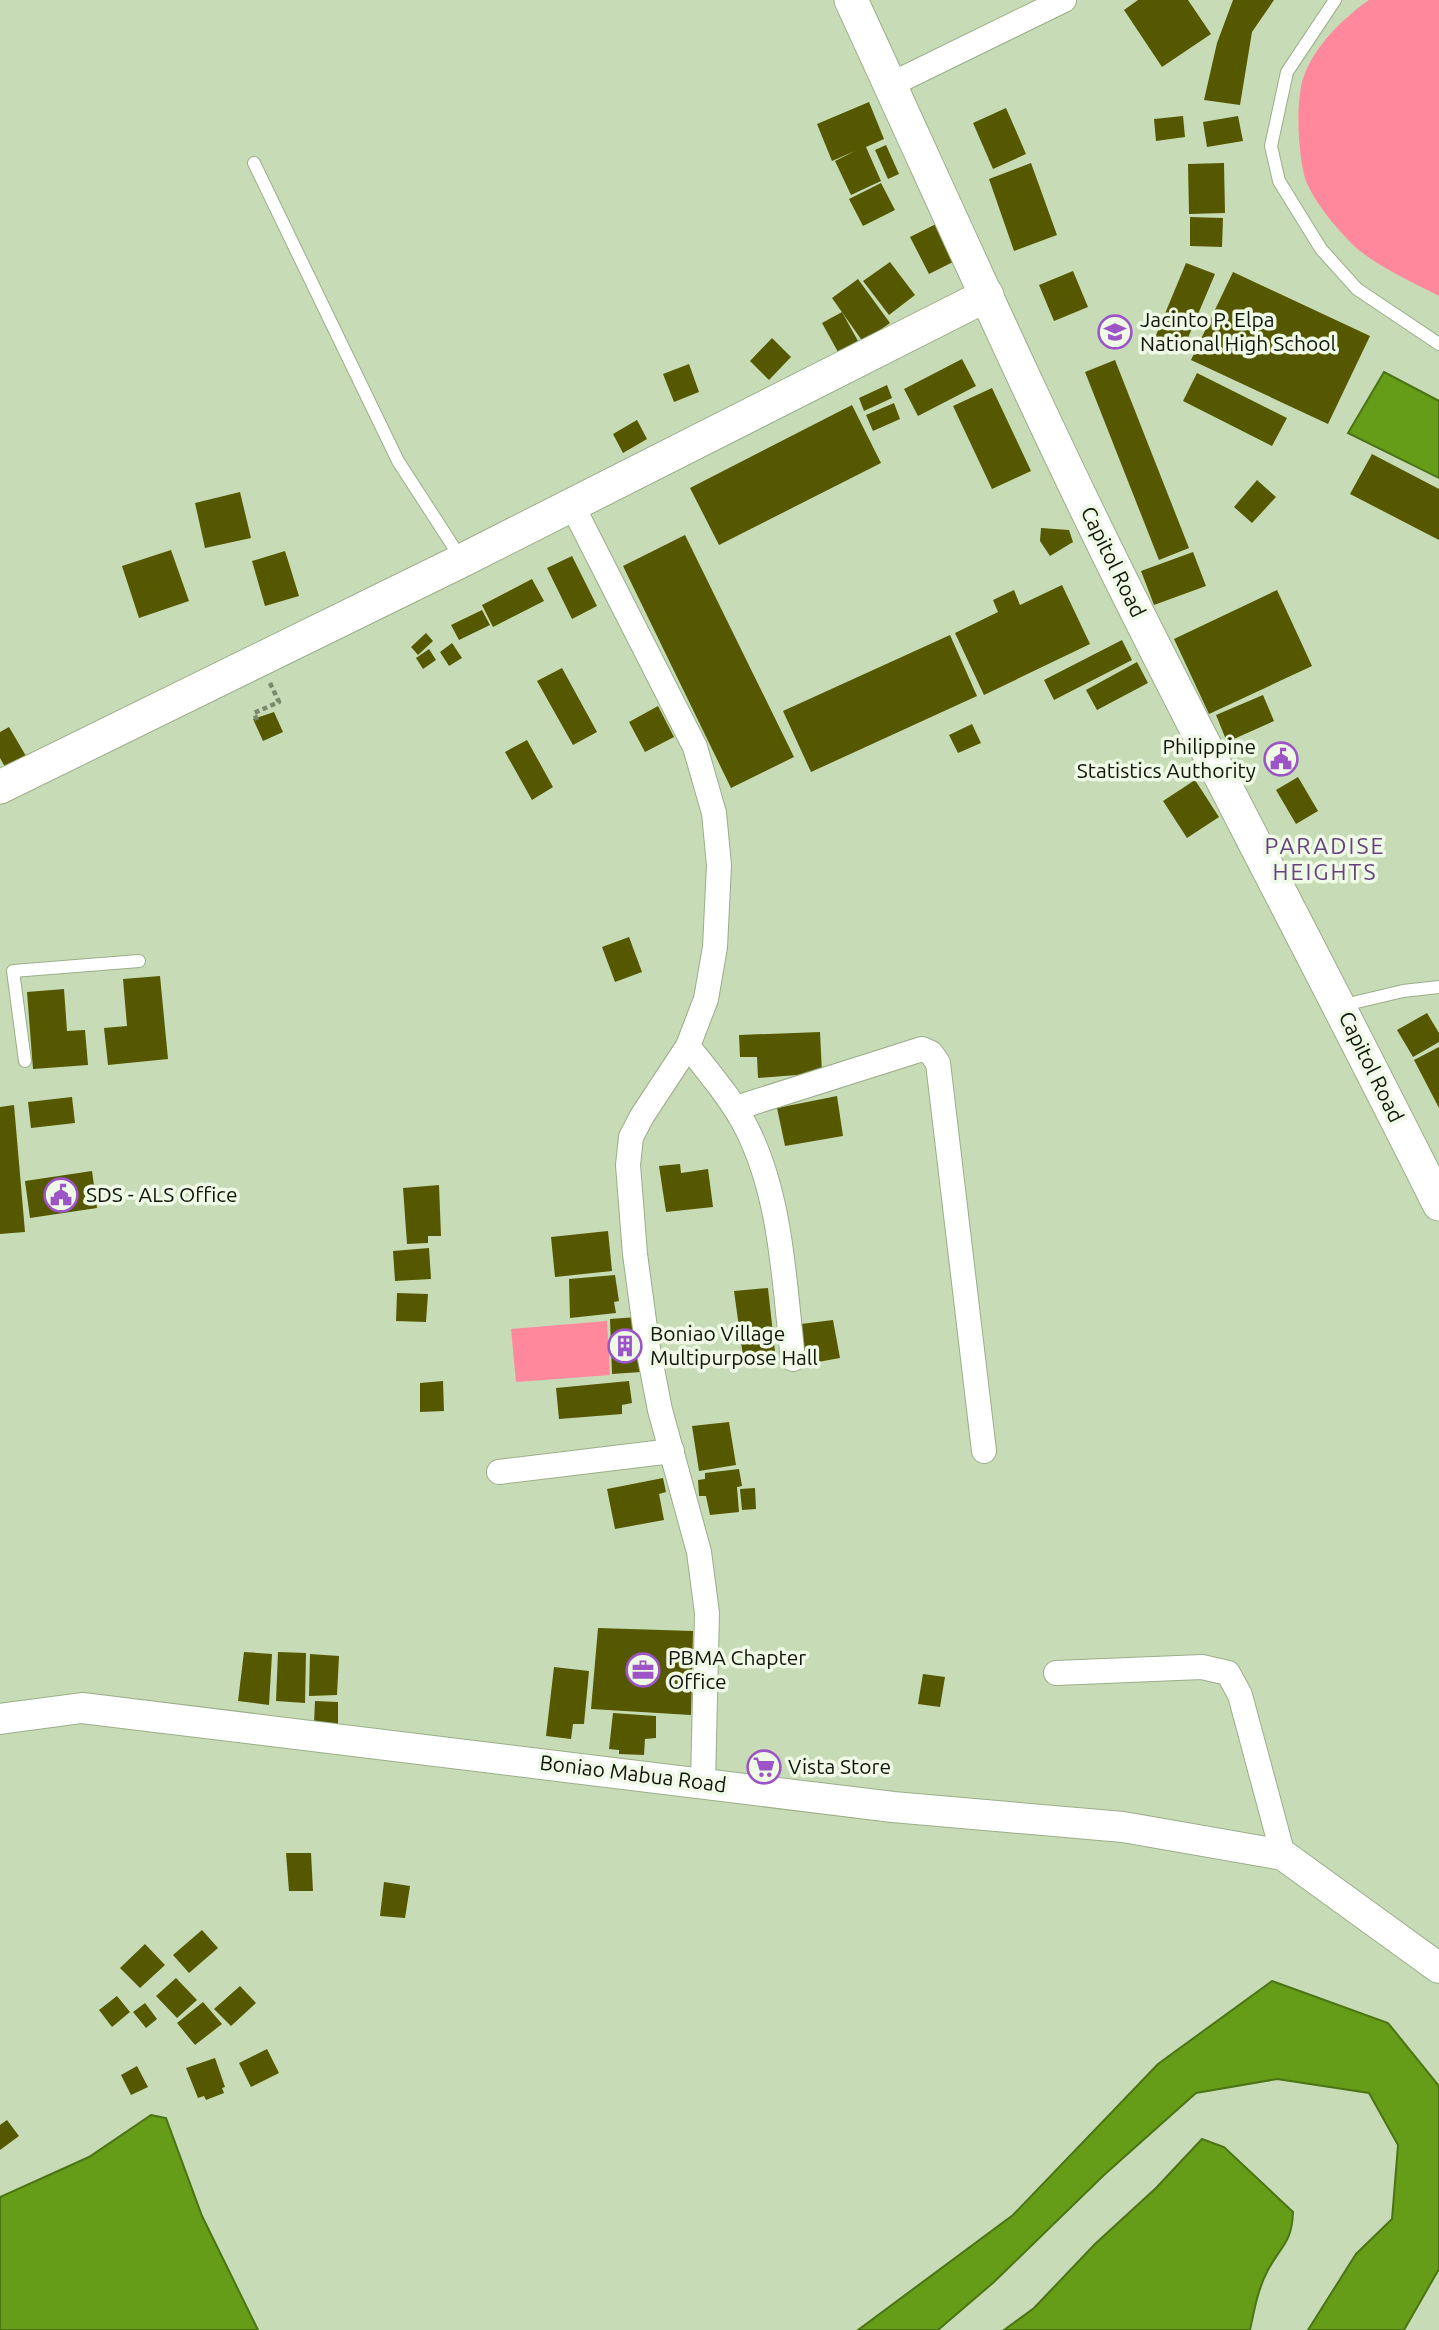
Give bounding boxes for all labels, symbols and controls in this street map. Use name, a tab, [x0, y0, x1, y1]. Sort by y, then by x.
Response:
place label: Jacinto P. Elpa National High School	[1140, 307, 1336, 355]
school or university icon: Jacinto P. Elpa National High School	[1096, 313, 1134, 351]
street label: Capitol Road	[1077, 502, 1151, 621]
place label: Philippine Statistics Authority	[1077, 734, 1256, 782]
public building icon: Philippine Statistics Authority	[1262, 740, 1300, 778]
district label: PARADISE HEIGHTS	[1265, 833, 1385, 884]
street label: Capitol Road	[1335, 1007, 1409, 1126]
public building icon: SDS - ALS Office	[42, 1176, 80, 1214]
place label: SDS - ALS Office	[86, 1182, 238, 1206]
place label: Boniao Village Multipurpose Hall	[650, 1321, 818, 1369]
building icon: Boniao Village Multipurpose Hall	[606, 1327, 644, 1365]
place label: PBMA Chapter Office	[668, 1645, 806, 1693]
office icon: PBMA Chapter Office	[624, 1651, 662, 1689]
supermarket icon: Vista Store	[745, 1748, 783, 1786]
street label: Boniao Mabua Road	[538, 1750, 728, 1796]
place label: Vista Store	[788, 1754, 891, 1778]

